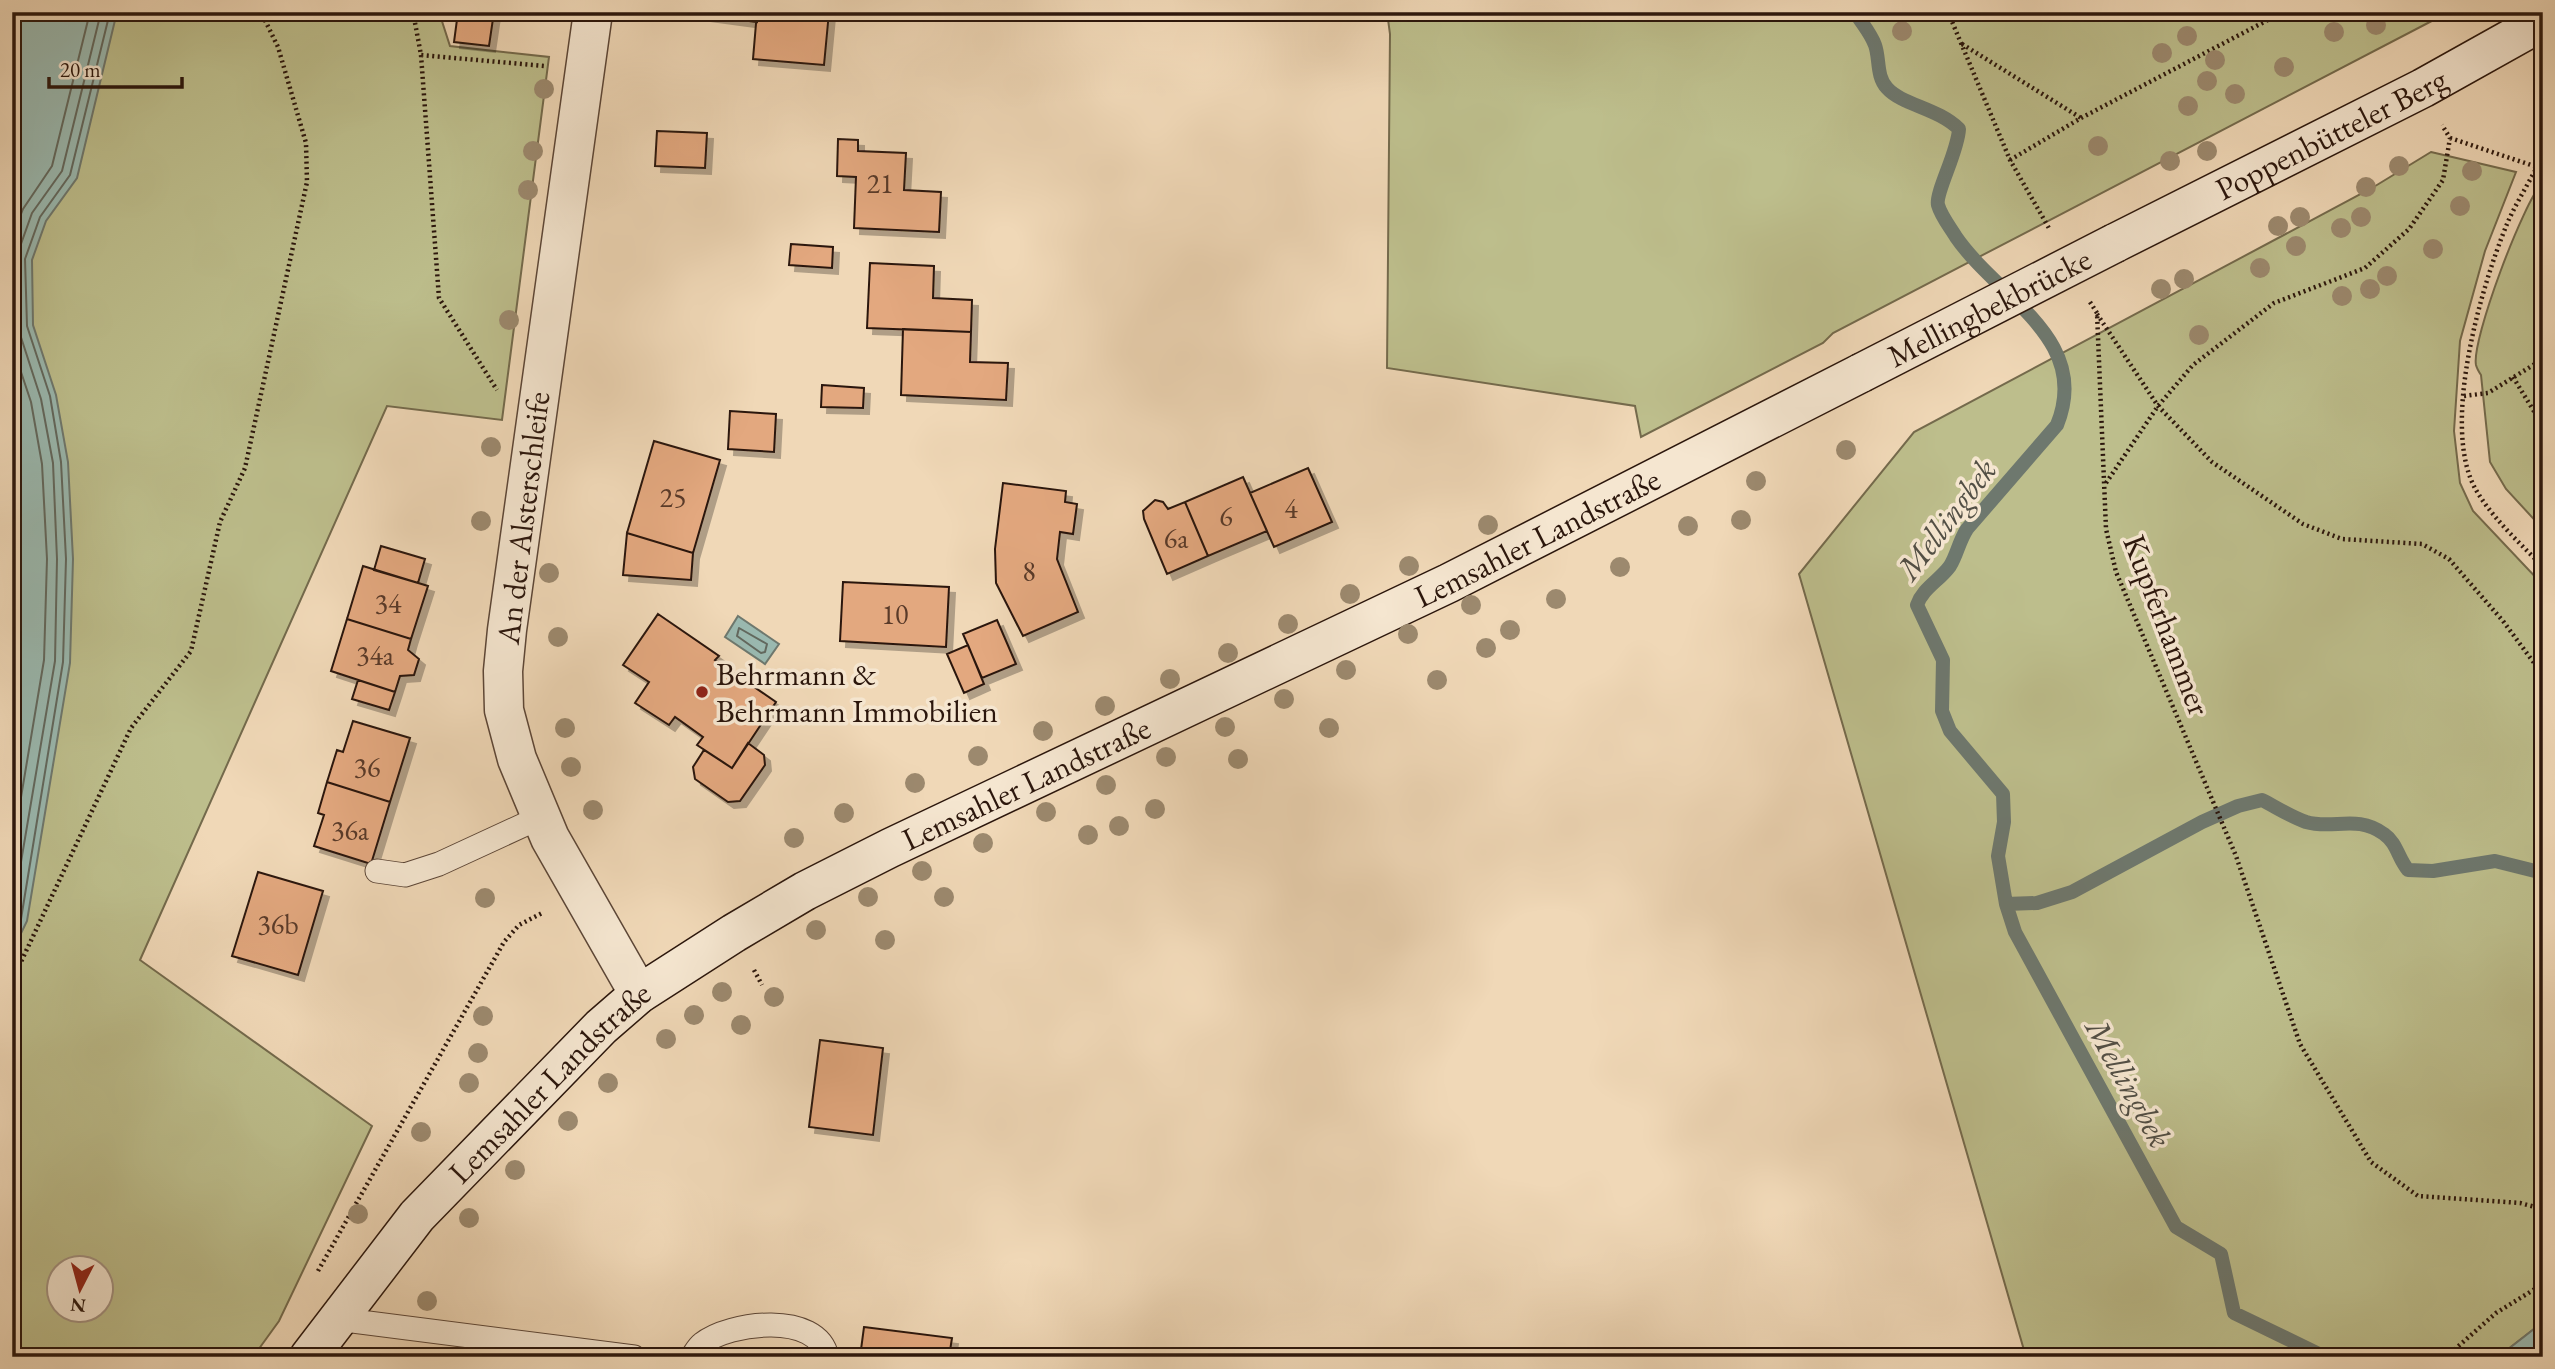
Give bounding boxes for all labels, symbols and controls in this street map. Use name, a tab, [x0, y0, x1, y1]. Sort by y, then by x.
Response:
scale bar	[49, 46, 182, 90]
text: 20 m	[60, 56, 101, 83]
street label: Poppenbütteler Berg	[2208, 57, 2455, 210]
house number: 21	[867, 165, 893, 201]
street label: Mellingbekbrücke	[1880, 238, 2098, 377]
street label: An der Alsterschleife	[487, 389, 559, 648]
water label: Mellingbek	[1885, 450, 2006, 590]
street label: Lemsahler Landstraße	[1407, 458, 1667, 617]
house number: 25	[660, 479, 686, 515]
house number: 4	[1284, 490, 1298, 526]
house number: 6	[1219, 498, 1233, 534]
house number: 6a	[1164, 520, 1189, 556]
street label: Kupferhammer	[2113, 529, 2221, 722]
house number: 8	[1022, 553, 1036, 589]
house number: 34	[375, 585, 402, 621]
house number: 10	[882, 596, 908, 632]
house number: 34a	[356, 637, 395, 673]
place label: Behrmann & Behrmann Immobilien	[716, 653, 998, 732]
marker: Behrmann & Behrmann Immobilien	[694, 684, 710, 700]
street label: Lemsahler Landstraße	[895, 707, 1157, 860]
house number: 36	[354, 749, 380, 785]
house number: 36a	[331, 812, 370, 848]
house number: 36b	[257, 906, 299, 942]
street label: Lemsahler Landstraße	[439, 971, 658, 1192]
water label: Mellingbek	[2075, 1009, 2182, 1155]
north arrow	[46, 1254, 116, 1324]
text: N	[69, 1292, 87, 1319]

